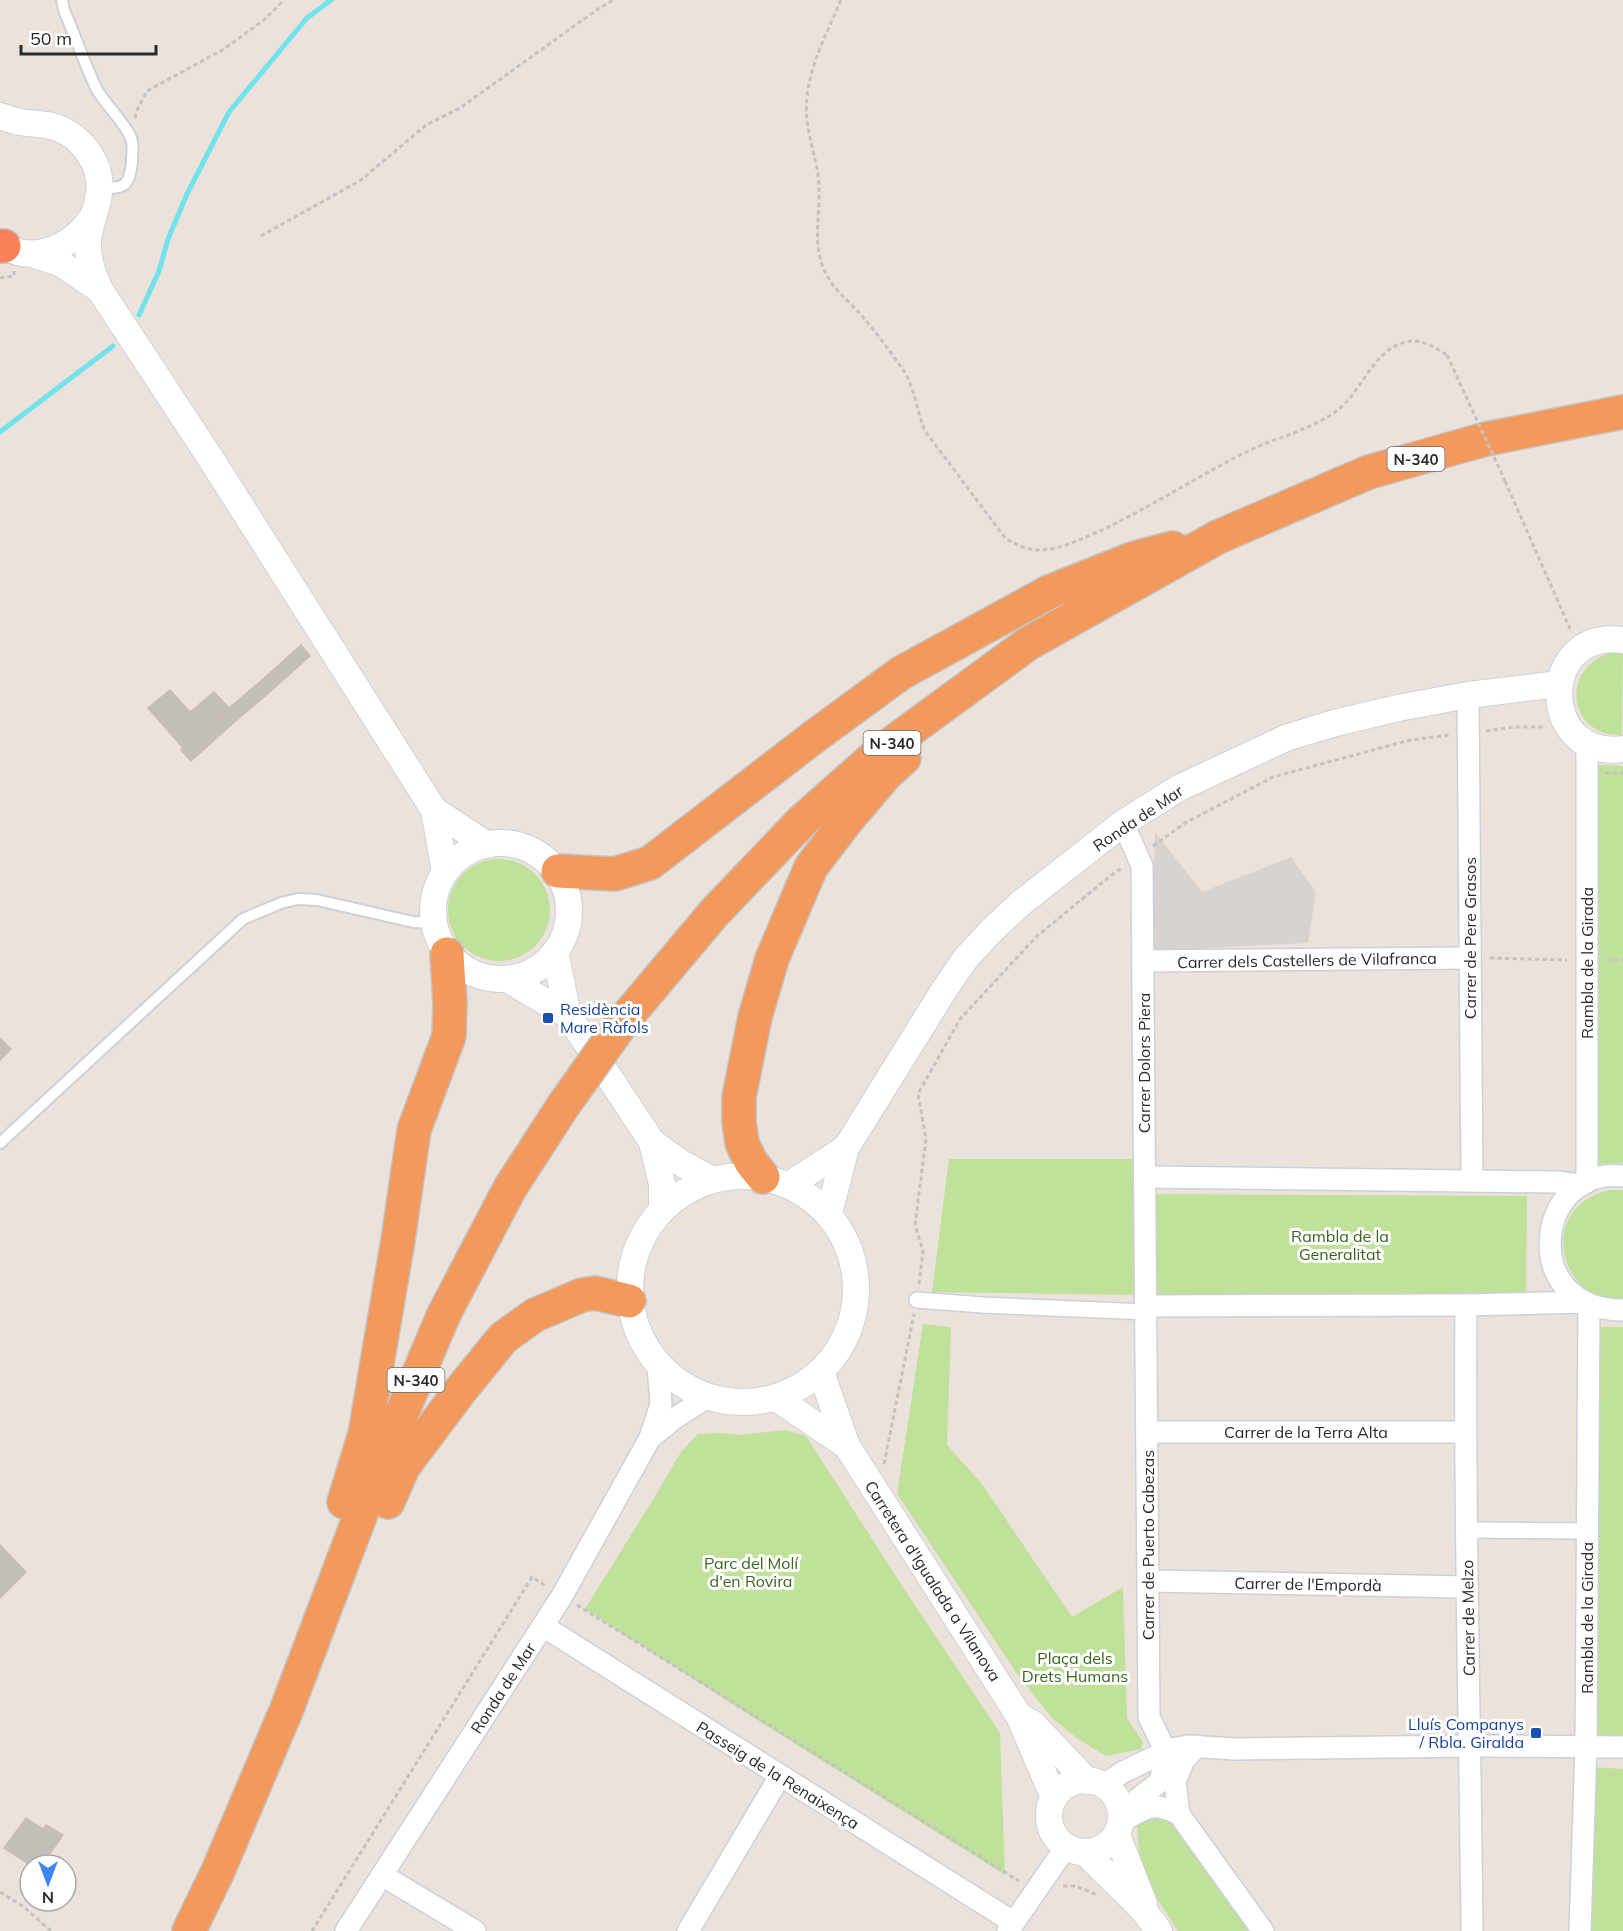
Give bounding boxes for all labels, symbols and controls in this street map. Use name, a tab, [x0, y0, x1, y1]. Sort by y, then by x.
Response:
scale bar	[21, 18, 156, 56]
text: 50 m	[30, 27, 72, 50]
road number: N-340	[1388, 447, 1444, 471]
road number: N-340	[864, 731, 920, 755]
street label: Ronda de Mar	[1089, 780, 1187, 855]
street label: Carrer de Pere Grasos	[1460, 857, 1480, 1019]
street label: Rambla de la Girada	[1577, 887, 1597, 1039]
street label: Carrer dels Castellers de Vilafranca	[1177, 948, 1437, 972]
street label: Carrer Dolors Piera	[1134, 993, 1154, 1133]
place label: Residència Mare Ràfols	[560, 999, 649, 1037]
marker: Residència Mare Ràfols	[541, 1011, 555, 1025]
park label: Rambla de la Generalitat	[1291, 1226, 1389, 1264]
road number: N-340	[388, 1368, 444, 1392]
street label: Carrer de la Terra Alta	[1224, 1422, 1388, 1442]
street label: Carrer de Puerto Cabezas	[1138, 1450, 1158, 1640]
street label: Carretera d'Igualada a Vilanova	[861, 1477, 1005, 1685]
street label: Rambla de la Girada	[1577, 1542, 1597, 1694]
park label: Parc del Molí d'en Rovira	[704, 1553, 799, 1591]
street label: Carrer de Melzo	[1457, 1560, 1479, 1676]
street label: Carrer de l'Empordà	[1234, 1573, 1382, 1595]
street label: Ronda de Mar	[466, 1639, 540, 1737]
park label: Plaça dels Drets Humans	[1022, 1648, 1128, 1686]
place label: Lluís Companys / Rbla. Giralda	[1408, 1714, 1524, 1752]
street label: Passeig de la Renaixença	[693, 1717, 863, 1833]
marker: Lluís Companys / Rbla. Giralda	[1529, 1726, 1543, 1740]
north arrow	[18, 1853, 78, 1913]
text: N	[42, 1888, 54, 1908]

